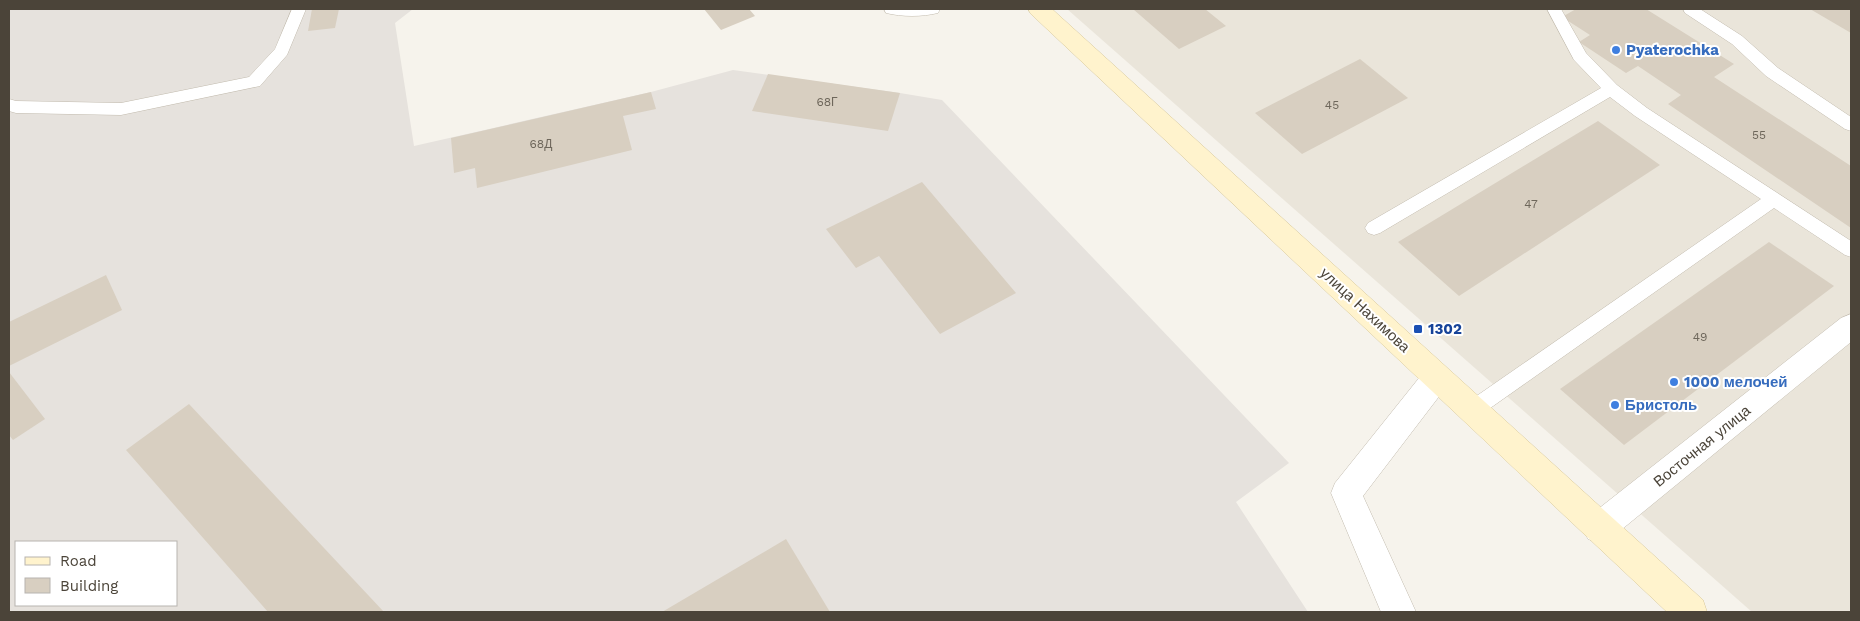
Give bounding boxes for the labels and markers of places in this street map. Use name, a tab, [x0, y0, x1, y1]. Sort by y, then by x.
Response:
place label: Pyaterochka	[1626, 41, 1719, 59]
marker: Pyaterochka	[1610, 44, 1622, 56]
place label: 1302	[1428, 320, 1462, 338]
marker: 1302	[1412, 323, 1424, 335]
place label: 1000 мелочей	[1684, 373, 1788, 391]
marker: 1000 мелочей	[1668, 376, 1680, 388]
place label: Бристоль	[1625, 396, 1697, 414]
marker: Бристоль	[1609, 399, 1621, 411]

